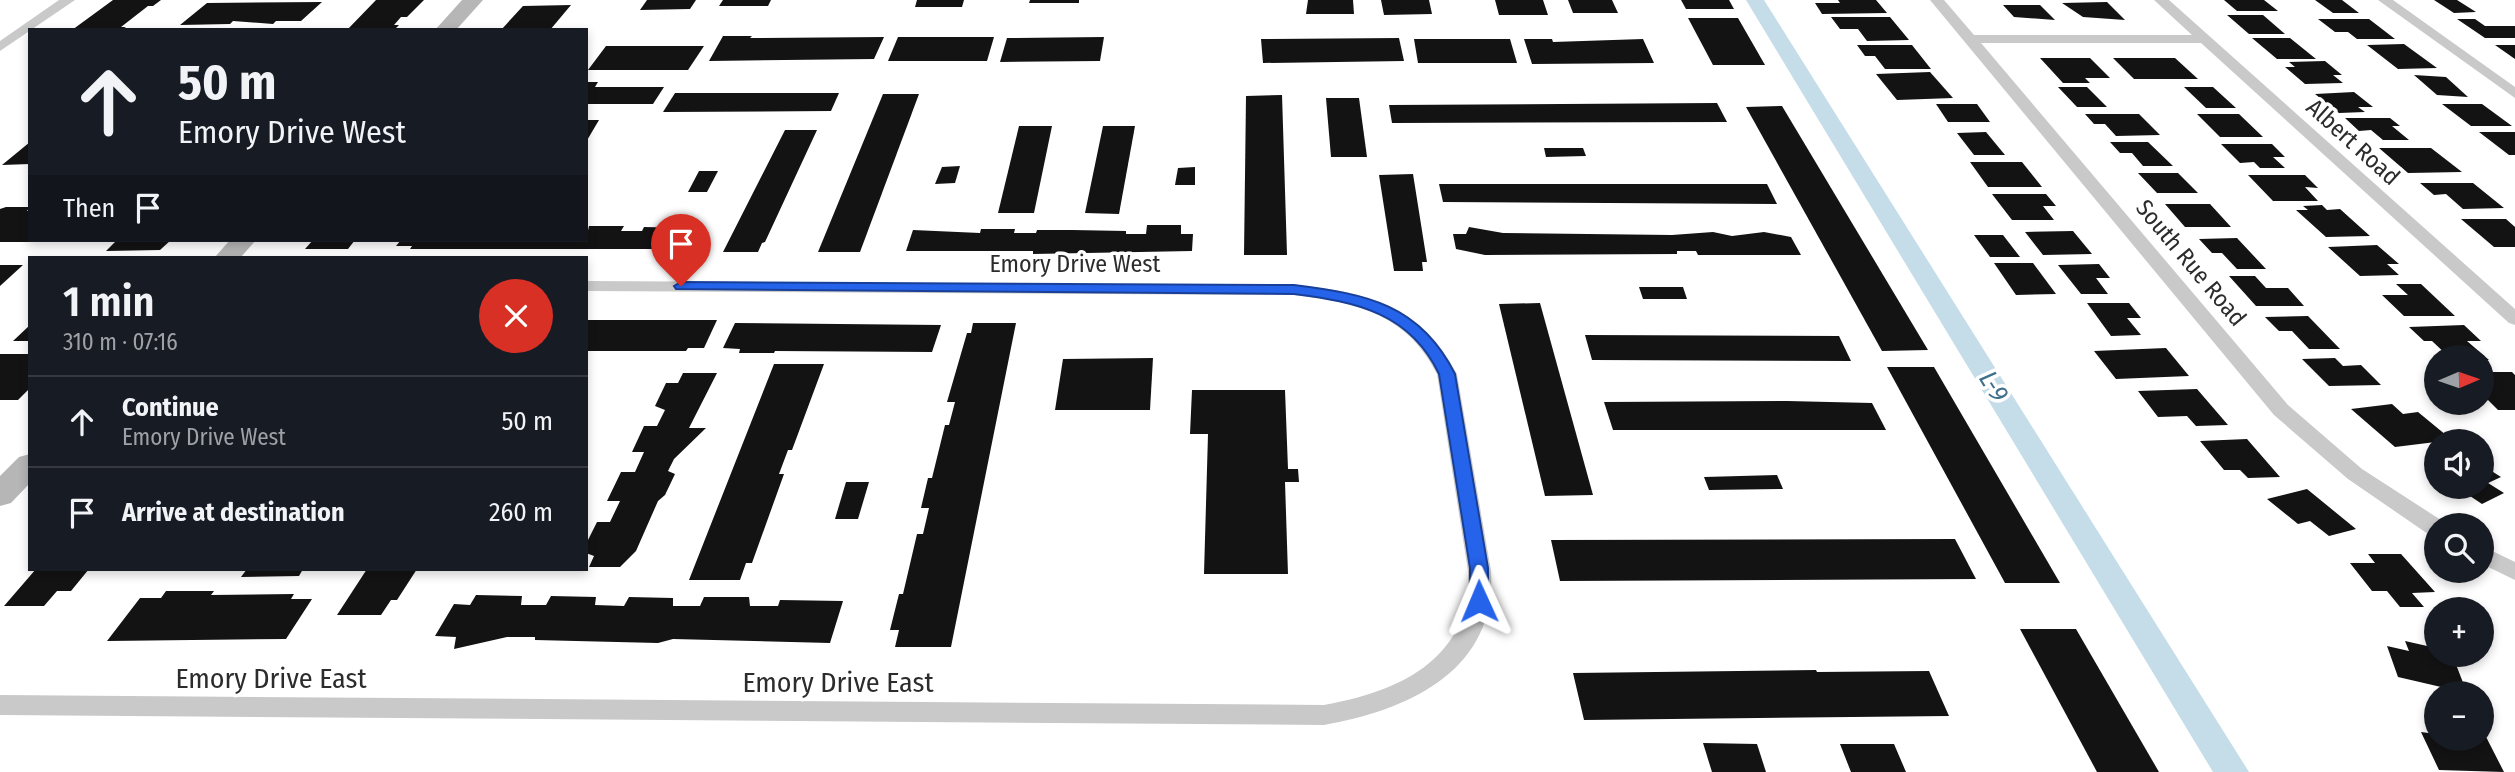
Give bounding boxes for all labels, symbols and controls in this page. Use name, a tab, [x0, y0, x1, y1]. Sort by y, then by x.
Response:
text: 50 m	[178, 53, 276, 112]
icon: ahead	[63, 56, 154, 147]
street label: Albert Road	[2301, 93, 2405, 191]
text: Emory Drive West	[178, 113, 406, 151]
icon: arrive	[129, 189, 167, 227]
text: Then	[63, 193, 115, 224]
street label: South Rue Road	[2130, 194, 2252, 332]
pin	[651, 214, 711, 286]
icon: arrive	[662, 225, 700, 263]
street label: Emory Drive West	[990, 250, 1161, 278]
text: 1 min	[63, 277, 154, 327]
button: close	[479, 279, 553, 353]
text: 310 m · 07:16	[63, 328, 178, 356]
north arrow	[2424, 345, 2494, 415]
map controls	[2424, 345, 2494, 751]
water label: L-9	[1972, 365, 2015, 407]
text: Continue	[122, 392, 219, 423]
icon: ahead	[63, 403, 101, 441]
text: 50 m	[501, 406, 553, 437]
text: Emory Drive West	[122, 423, 286, 451]
button: sound	[2424, 429, 2494, 499]
icon: arrive	[63, 494, 101, 532]
text: Arrive at destination	[122, 497, 345, 528]
text: 260 m	[489, 497, 553, 528]
button: search	[2424, 513, 2494, 583]
position arrow	[1442, 564, 1516, 638]
button: +	[2424, 597, 2494, 667]
street label: Emory Drive East	[175, 662, 367, 695]
street label: Emory Drive East	[742, 666, 934, 699]
button: −	[2424, 681, 2494, 751]

